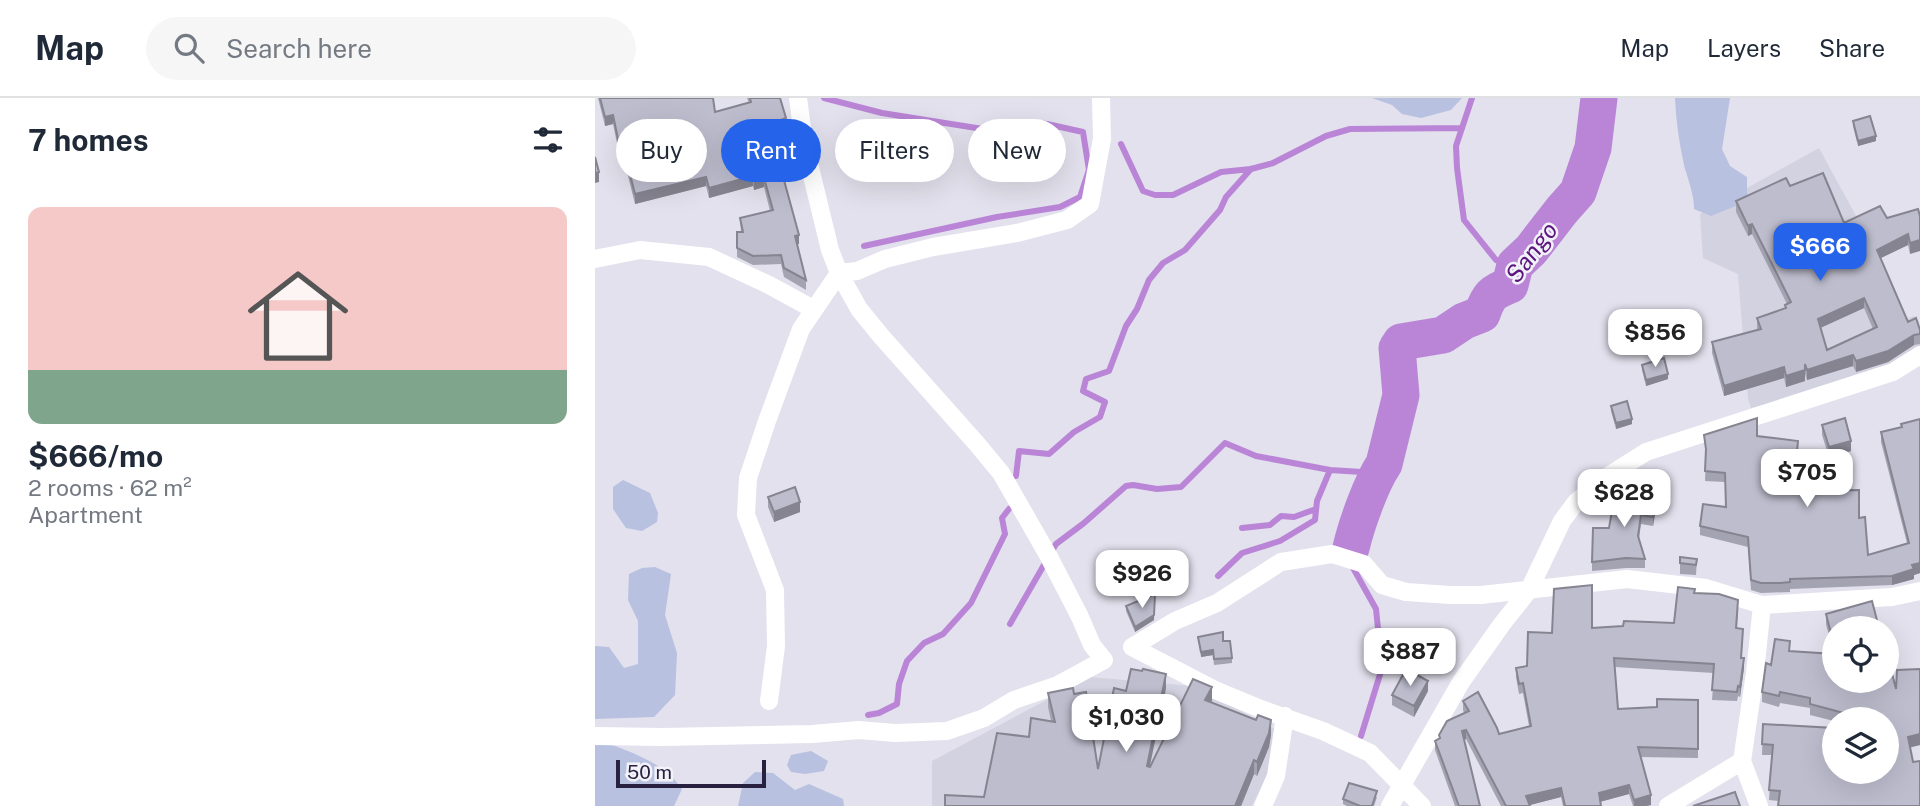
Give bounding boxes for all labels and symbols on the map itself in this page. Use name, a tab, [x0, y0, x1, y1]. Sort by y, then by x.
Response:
water label: Sango	[1499, 216, 1563, 288]
pin: $666	[1779, 223, 1861, 283]
pin: $856	[1614, 310, 1696, 369]
pin: $705	[1766, 450, 1848, 509]
pin: $628	[1583, 470, 1665, 529]
pin: $926	[1101, 550, 1183, 610]
pin: $887	[1369, 628, 1451, 688]
pin: $1,030	[1069, 694, 1183, 754]
scale bar	[616, 757, 767, 789]

